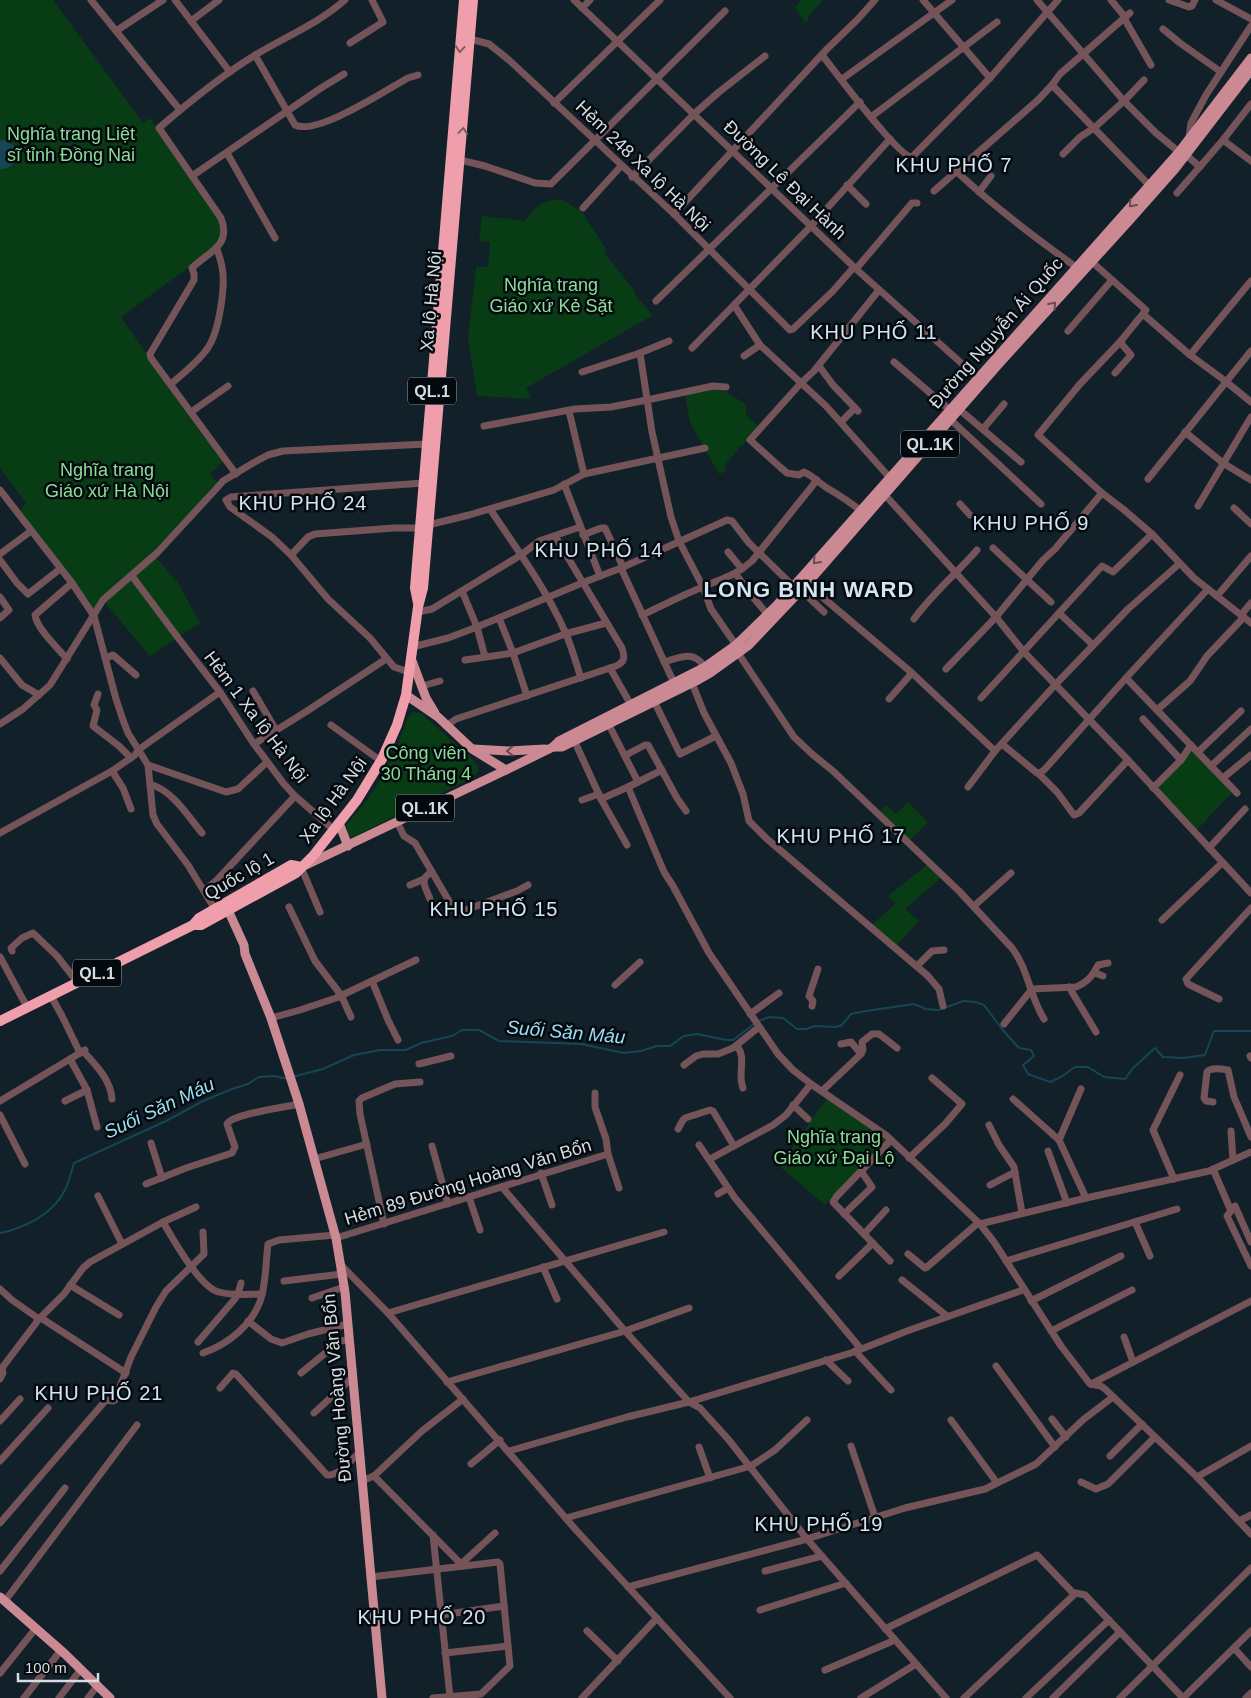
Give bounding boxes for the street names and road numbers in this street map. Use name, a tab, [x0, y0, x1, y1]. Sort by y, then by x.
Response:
street label: Hẻm 248 Xa lộ Hà Nội	[572, 97, 714, 235]
street label: Đường Lê Đại Hành	[720, 117, 850, 243]
street label: Xa lộ Hà Nội	[417, 250, 445, 352]
street label: Đường Nguyễn Ái Quốc	[924, 253, 1067, 412]
road number: QL.1	[408, 378, 456, 404]
road number: QL.1K	[901, 430, 959, 458]
street label: Hẻm 1 Xa lộ Hà Nội	[200, 647, 312, 787]
street label: Xa lộ Hà Nội	[295, 753, 371, 847]
road number: QL.1K	[396, 794, 454, 821]
street label: Quốc lộ 1	[201, 848, 277, 904]
road number: QL.1	[73, 960, 121, 986]
street label: Hẻm 89 Đường Hoàng Văn Bổn	[342, 1135, 594, 1229]
street label: Đường Hoàng Văn Bổn	[319, 1293, 355, 1483]

